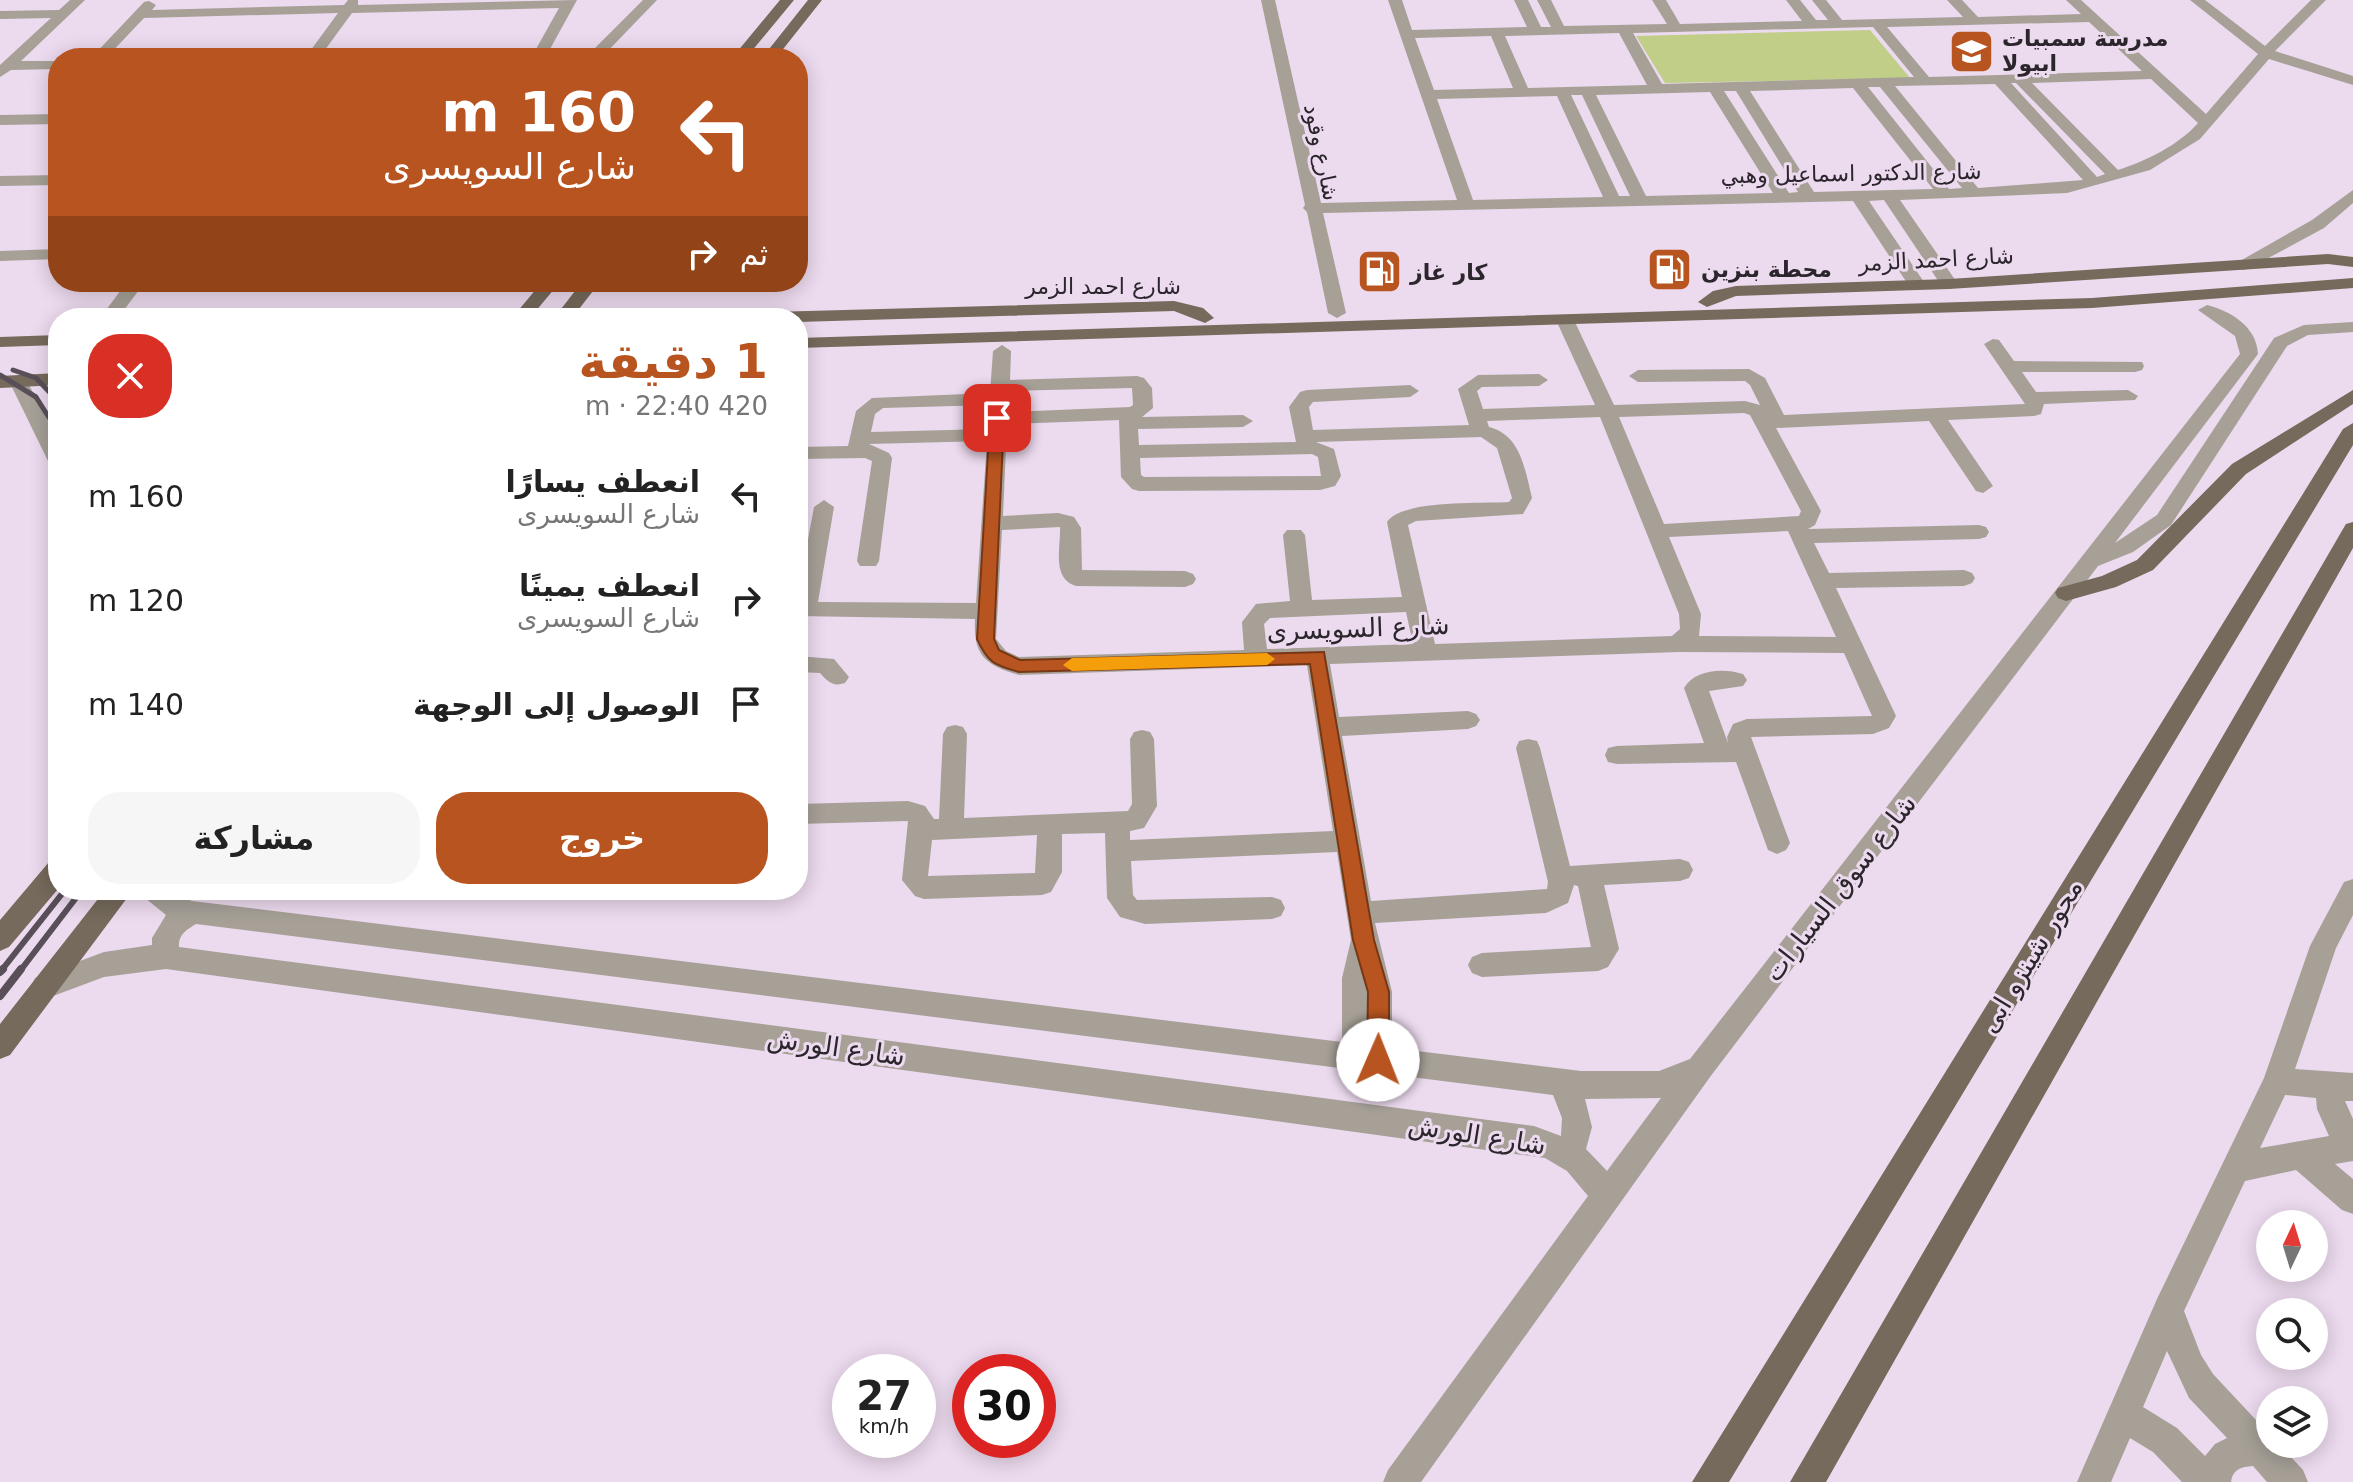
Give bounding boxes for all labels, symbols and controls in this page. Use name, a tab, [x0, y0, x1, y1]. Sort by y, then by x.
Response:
place label: مدرسة سمبيات ابيولا	[2002, 26, 2168, 77]
school or university icon: مدرسة سمبيات ابيولا	[1947, 27, 1995, 75]
text: 160 m	[441, 79, 636, 144]
icon: left	[664, 80, 768, 184]
street label: شارع وقود	[1299, 101, 1344, 203]
text: شارع السويسرى	[383, 146, 636, 187]
street label: شارع الدكتور اسماعيل وهبي	[1720, 159, 1982, 189]
icon: right	[680, 232, 724, 276]
text: ثم	[740, 237, 768, 272]
street label: شارع احمد الزمر	[1857, 243, 2014, 276]
fuel station icon: محطة بنزين	[1646, 245, 1694, 293]
fuel station icon: كار غاز	[1355, 248, 1403, 296]
place label: محطة بنزين	[1701, 257, 1832, 283]
place label: كار غاز	[1409, 260, 1488, 285]
street label: شارع احمد الزمر	[1024, 274, 1181, 299]
text: 1 دقيقة	[579, 333, 768, 389]
button: close	[88, 334, 172, 418]
pin	[963, 384, 1031, 452]
text: 420 m · 22:40	[585, 391, 768, 421]
icon: arrive	[975, 396, 1019, 440]
text: انعطف يسارًا	[506, 464, 700, 499]
icon: left	[724, 474, 768, 518]
text: 160 m	[88, 479, 184, 514]
text: شارع السويسرى	[517, 499, 700, 529]
text: انعطف يمينًا	[519, 568, 700, 603]
icon: right	[724, 578, 768, 622]
text: 120 m	[88, 583, 184, 618]
text: شارع السويسرى	[517, 603, 700, 633]
street label: شارع السويسرى	[1266, 610, 1450, 647]
icon: arrive	[724, 682, 768, 726]
text: 140 m	[88, 687, 184, 722]
text: الوصول إلى الوجهة	[413, 687, 700, 722]
street label: شارع سوق السيارات	[1758, 789, 1923, 988]
button: مشاركة	[88, 792, 420, 884]
button: خروج	[436, 792, 768, 884]
street label: محور شينزو ابى	[1973, 874, 2089, 1039]
position arrow	[1336, 1018, 1420, 1102]
street label: شارع الورش	[765, 1022, 907, 1073]
street label: شارع الورش	[1406, 1109, 1548, 1162]
north arrow	[2256, 1210, 2328, 1282]
map controls	[2256, 1210, 2328, 1458]
button: search	[2256, 1298, 2328, 1370]
speed limit sign: 30	[952, 1354, 1056, 1458]
text: 27	[856, 1373, 912, 1419]
button: layers	[2256, 1386, 2328, 1458]
text: km/h	[859, 1414, 909, 1438]

